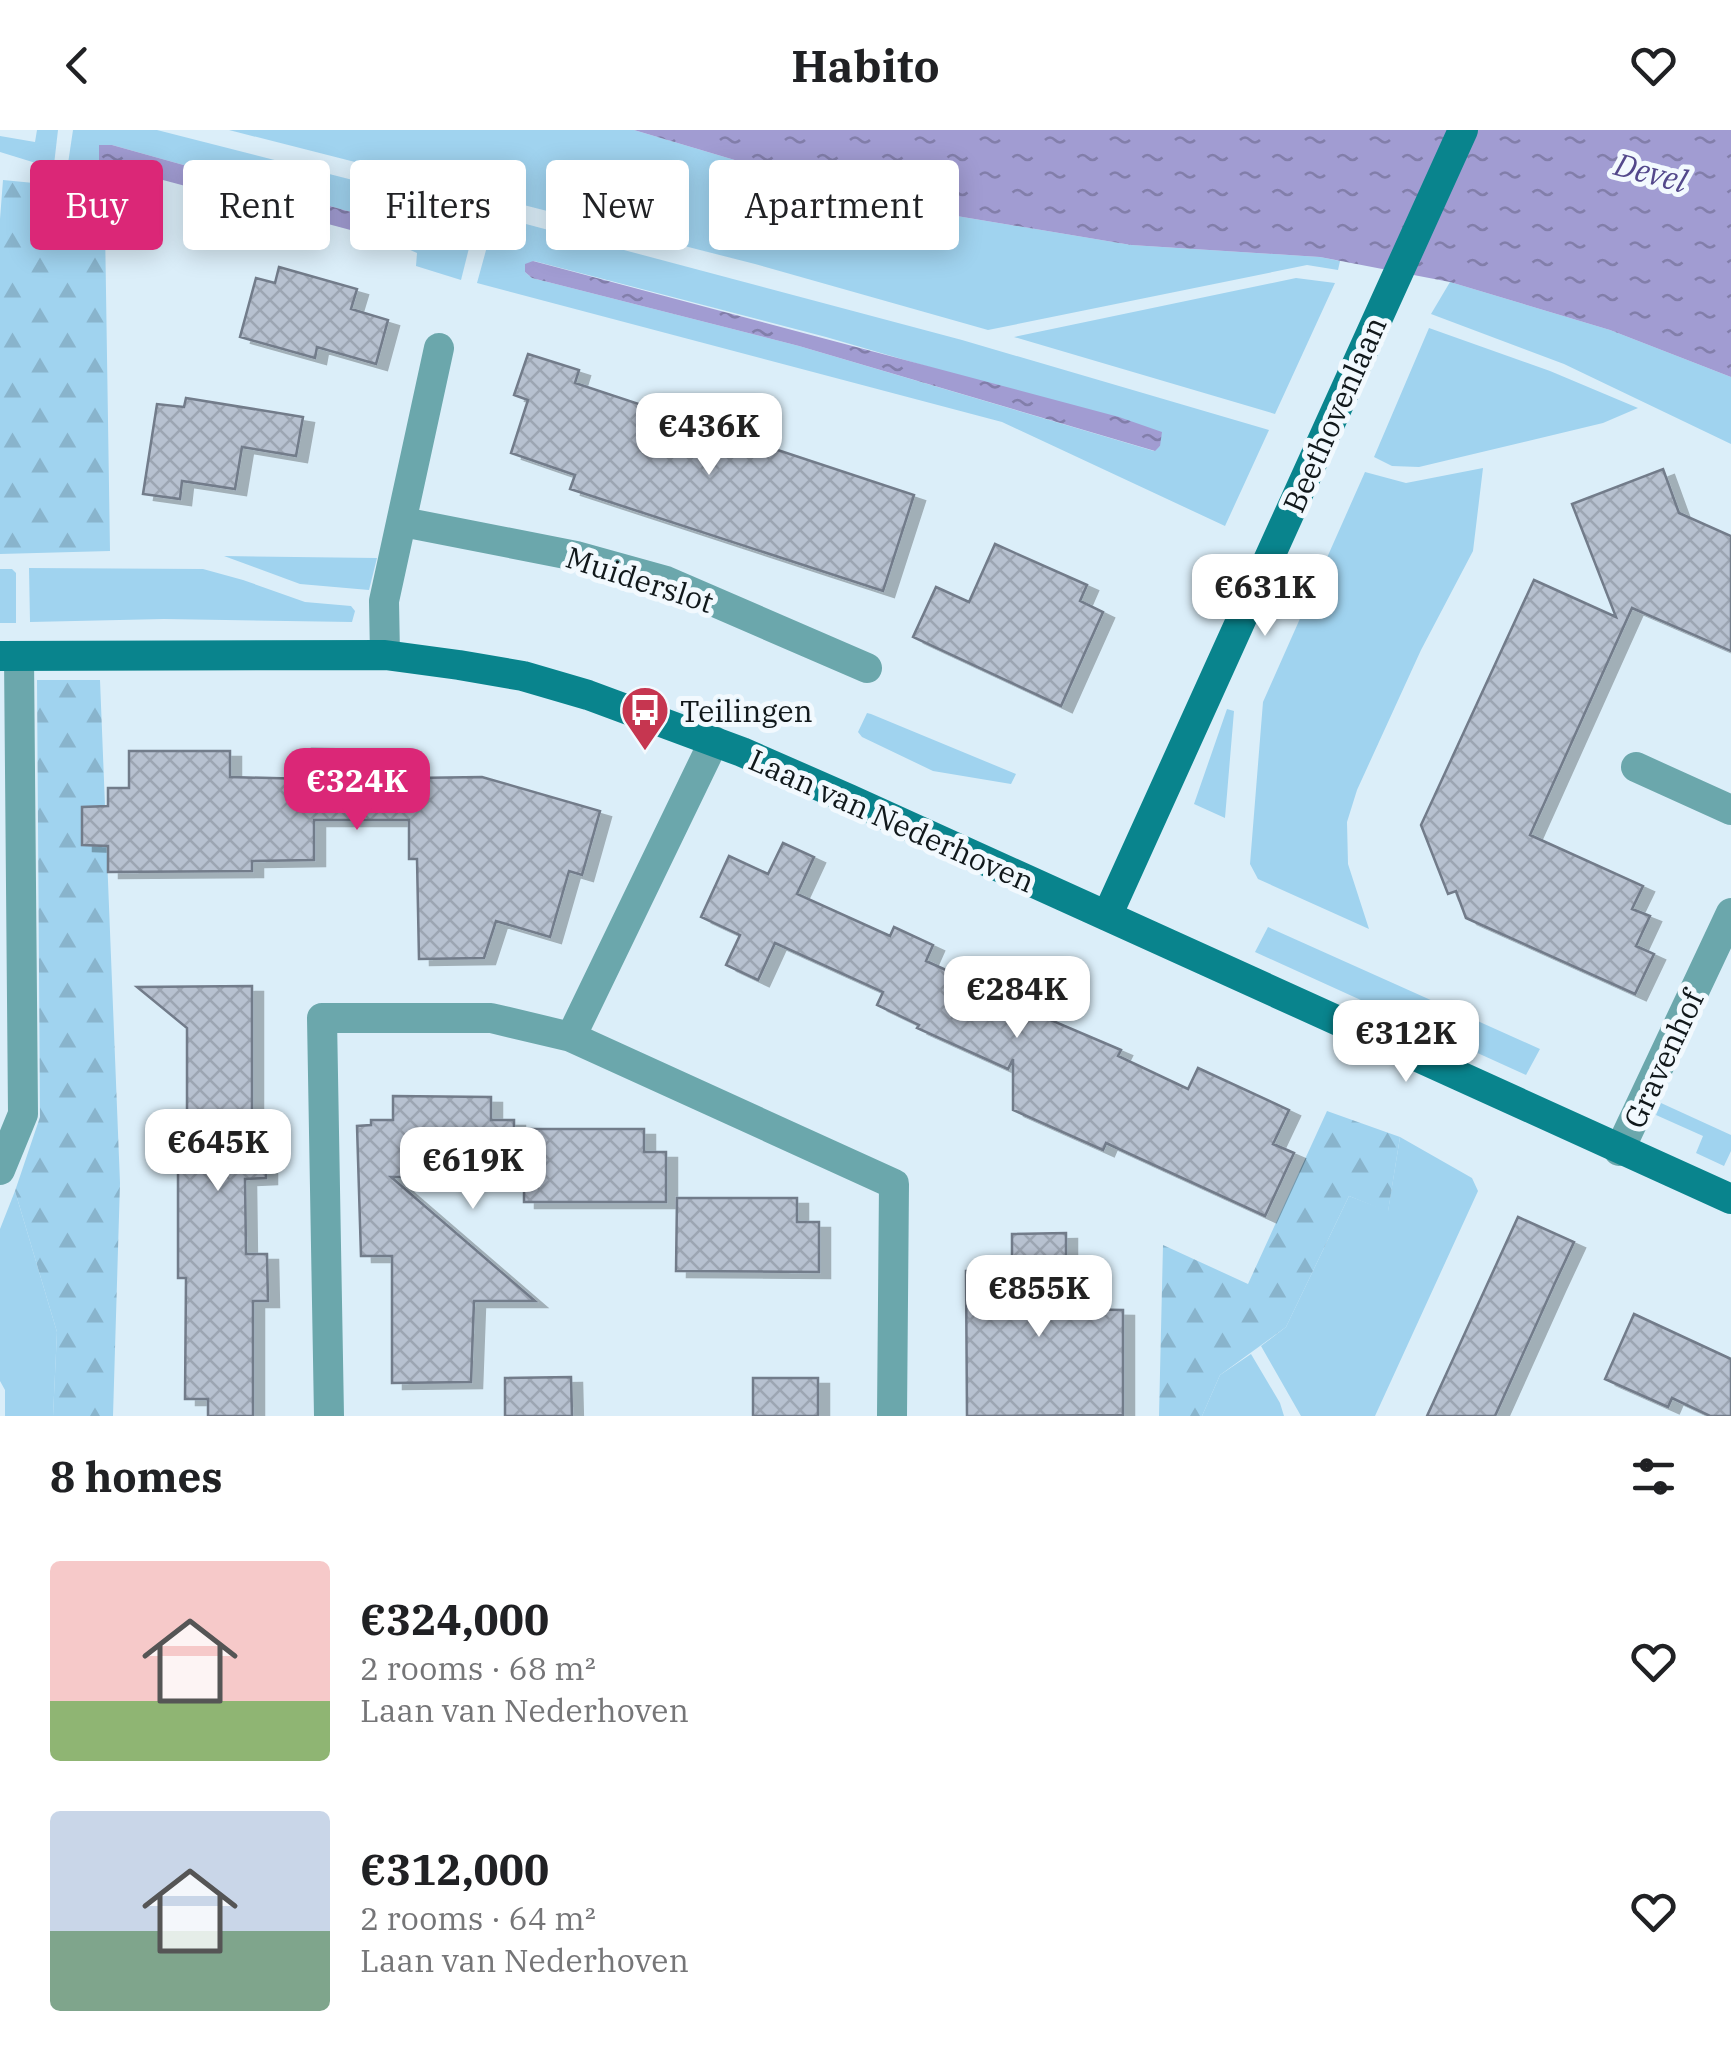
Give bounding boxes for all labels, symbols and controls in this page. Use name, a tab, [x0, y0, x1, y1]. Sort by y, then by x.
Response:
text: Habito	[791, 36, 940, 94]
icon: back	[50, 38, 105, 93]
icon: heart	[1626, 38, 1681, 93]
water label: Devel	[1609, 142, 1693, 202]
chip: Buy	[30, 160, 163, 250]
chip: Rent	[183, 160, 330, 250]
chip: Filters	[350, 160, 526, 250]
chip: New	[546, 160, 689, 250]
chip: Apartment	[709, 160, 959, 250]
street label: Beethovenlaan	[1273, 310, 1395, 518]
pin: €436K	[639, 393, 779, 478]
text: €436K	[658, 404, 760, 446]
street label: Muiderslot	[561, 537, 719, 621]
pin: €631K	[1195, 554, 1335, 639]
text: €631K	[1214, 565, 1316, 607]
bus stop icon: Teilingen	[619, 684, 671, 752]
place label: Teilingen	[680, 691, 813, 730]
street label: Laan van Nederhoven	[743, 739, 1041, 901]
pin: €324K	[287, 748, 427, 833]
text: €324K	[306, 759, 408, 801]
pin: €284K	[947, 956, 1087, 1041]
text: €284K	[966, 967, 1068, 1009]
street label: Gravenhof	[1614, 982, 1713, 1134]
pin: €312K	[1336, 1000, 1476, 1085]
text: €312K	[1355, 1011, 1457, 1053]
pin: €645K	[148, 1109, 288, 1194]
text: €645K	[167, 1120, 269, 1162]
pin: €619K	[403, 1127, 543, 1212]
text: €619K	[422, 1138, 524, 1180]
pin: €855K	[969, 1255, 1109, 1340]
text: €855K	[988, 1266, 1090, 1308]
text: 8 homes	[50, 1449, 223, 1504]
icon: filters	[1626, 1449, 1681, 1504]
text: €324,000	[360, 1592, 549, 1647]
icon: home	[130, 1601, 250, 1721]
icon: heart	[1626, 1634, 1681, 1689]
text: 2 rooms · 68 m²	[360, 1647, 596, 1689]
text: Laan van Nederhoven	[360, 1689, 689, 1731]
text: €312,000	[360, 1842, 549, 1897]
icon: home	[130, 1851, 250, 1971]
icon: heart	[1626, 1884, 1681, 1939]
text: 2 rooms · 64 m²	[360, 1897, 596, 1939]
text: Laan van Nederhoven	[360, 1939, 689, 1981]

